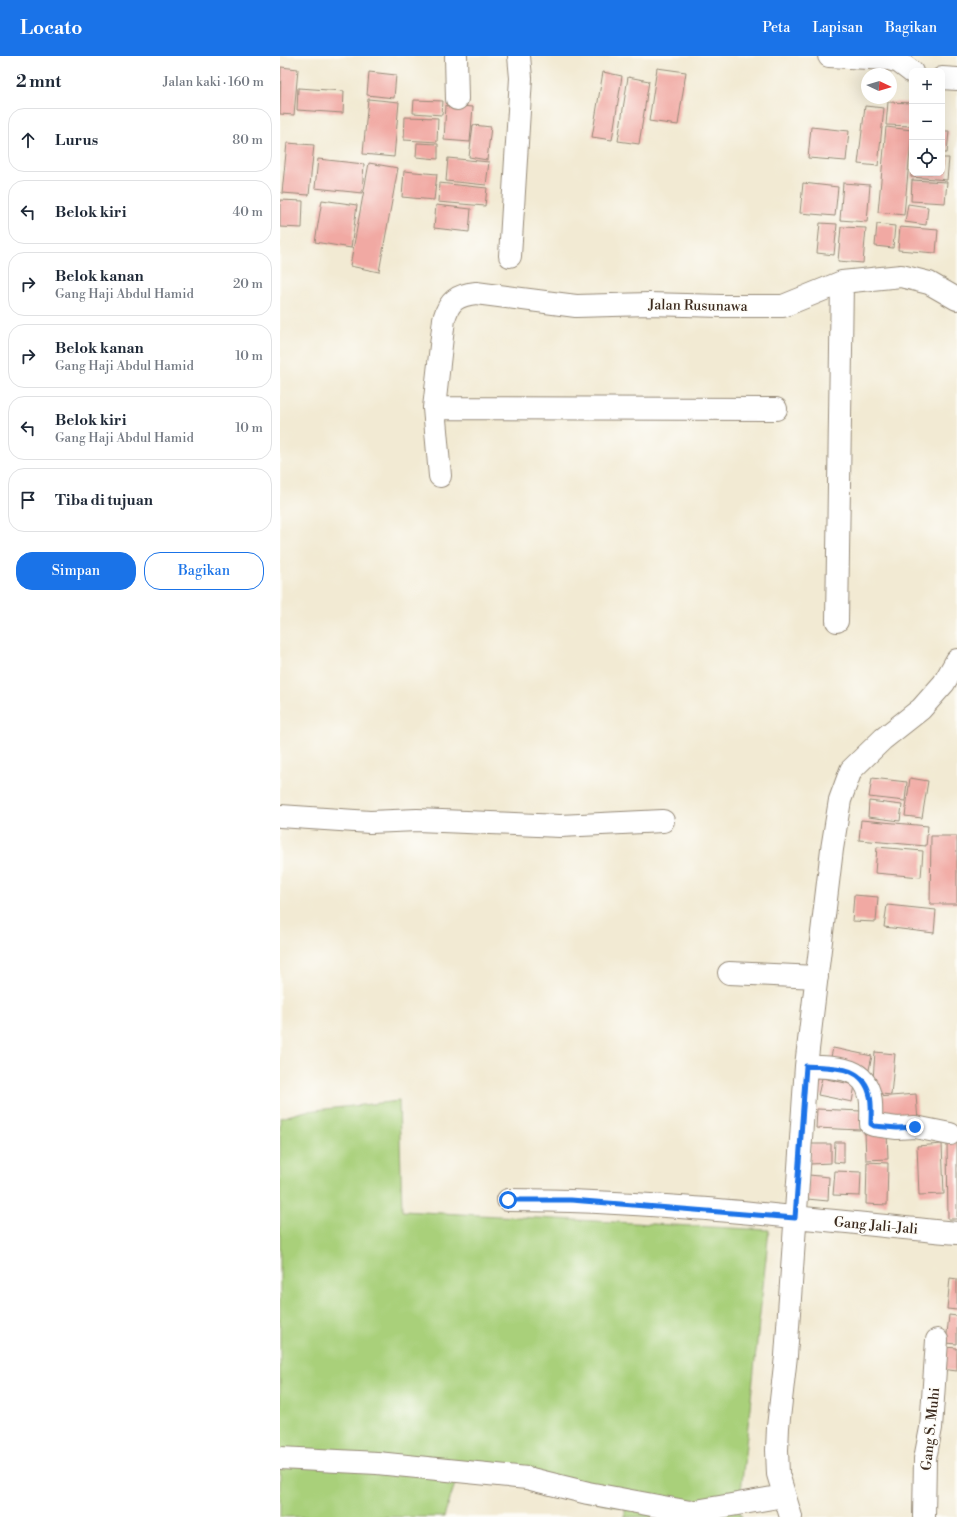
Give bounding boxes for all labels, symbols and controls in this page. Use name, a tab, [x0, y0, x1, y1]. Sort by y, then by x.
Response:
text: Locato	[20, 16, 82, 40]
text: Peta	[762, 19, 790, 37]
text: Lapisan	[812, 19, 863, 37]
text: Bagikan	[885, 19, 937, 37]
north arrow	[861, 68, 897, 104]
map controls	[909, 68, 945, 176]
button: +	[909, 68, 945, 104]
text: 2 mnt	[16, 71, 61, 93]
text: Jalan kaki · 160 m	[163, 74, 264, 90]
button: −	[909, 104, 945, 140]
icon: ahead	[17, 129, 39, 151]
text: Lurus	[55, 131, 98, 150]
text: 80 m	[232, 132, 263, 148]
button: locate	[909, 140, 945, 176]
icon: left	[17, 201, 39, 223]
text: Belok kiri	[55, 203, 126, 222]
text: 40 m	[233, 204, 263, 220]
text: Belok kanan	[55, 267, 144, 286]
icon: right	[17, 273, 39, 295]
text: 20 m	[233, 276, 263, 292]
text: Gang Haji Abdul Hamid	[55, 286, 194, 302]
street label: Jalan Rusunawa	[647, 296, 749, 316]
text: Belok kanan	[55, 339, 144, 358]
icon: right	[17, 345, 39, 367]
text: 10 m	[235, 348, 263, 364]
text: Gang Haji Abdul Hamid	[55, 358, 194, 374]
text: Belok kiri	[55, 411, 126, 430]
icon: left	[17, 417, 39, 439]
text: 10 m	[235, 420, 263, 436]
text: Gang Haji Abdul Hamid	[55, 430, 194, 446]
icon: arrive	[17, 489, 39, 511]
text: Tiba di tujuan	[55, 491, 153, 510]
button: Simpan	[16, 552, 136, 590]
button: Bagikan	[144, 552, 264, 590]
route end	[906, 1118, 924, 1136]
route start	[499, 1191, 517, 1209]
street label: Gang Jali-Jali	[833, 1213, 919, 1239]
street label: Gang S. Muhi	[918, 1386, 944, 1472]

